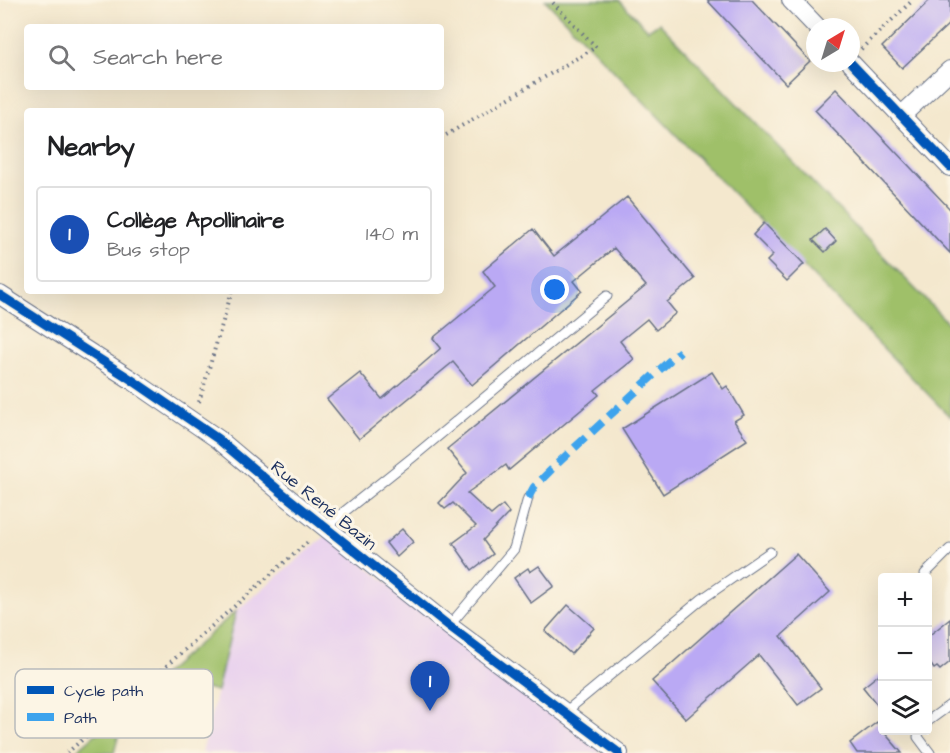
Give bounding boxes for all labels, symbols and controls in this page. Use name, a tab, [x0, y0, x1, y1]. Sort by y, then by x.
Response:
north arrow	[806, 18, 860, 72]
search box	[24, 24, 444, 90]
icon: search	[45, 41, 78, 74]
text: Search here	[93, 42, 223, 73]
text: Nearby	[48, 129, 135, 165]
text: Collège Apollinaire	[107, 205, 284, 236]
text: 1	[68, 220, 71, 248]
text: 140 m	[366, 220, 418, 248]
text: Bus stop	[107, 236, 190, 264]
your location	[540, 275, 569, 304]
street label: Rue René Bazin	[265, 455, 382, 556]
map controls	[878, 573, 932, 735]
button: +	[878, 573, 932, 627]
button: −	[878, 627, 932, 681]
pin: 1	[410, 662, 450, 711]
legend	[15, 669, 213, 738]
text: Cycle path	[64, 680, 143, 703]
button: layers	[878, 681, 932, 735]
text: Path	[64, 707, 97, 729]

